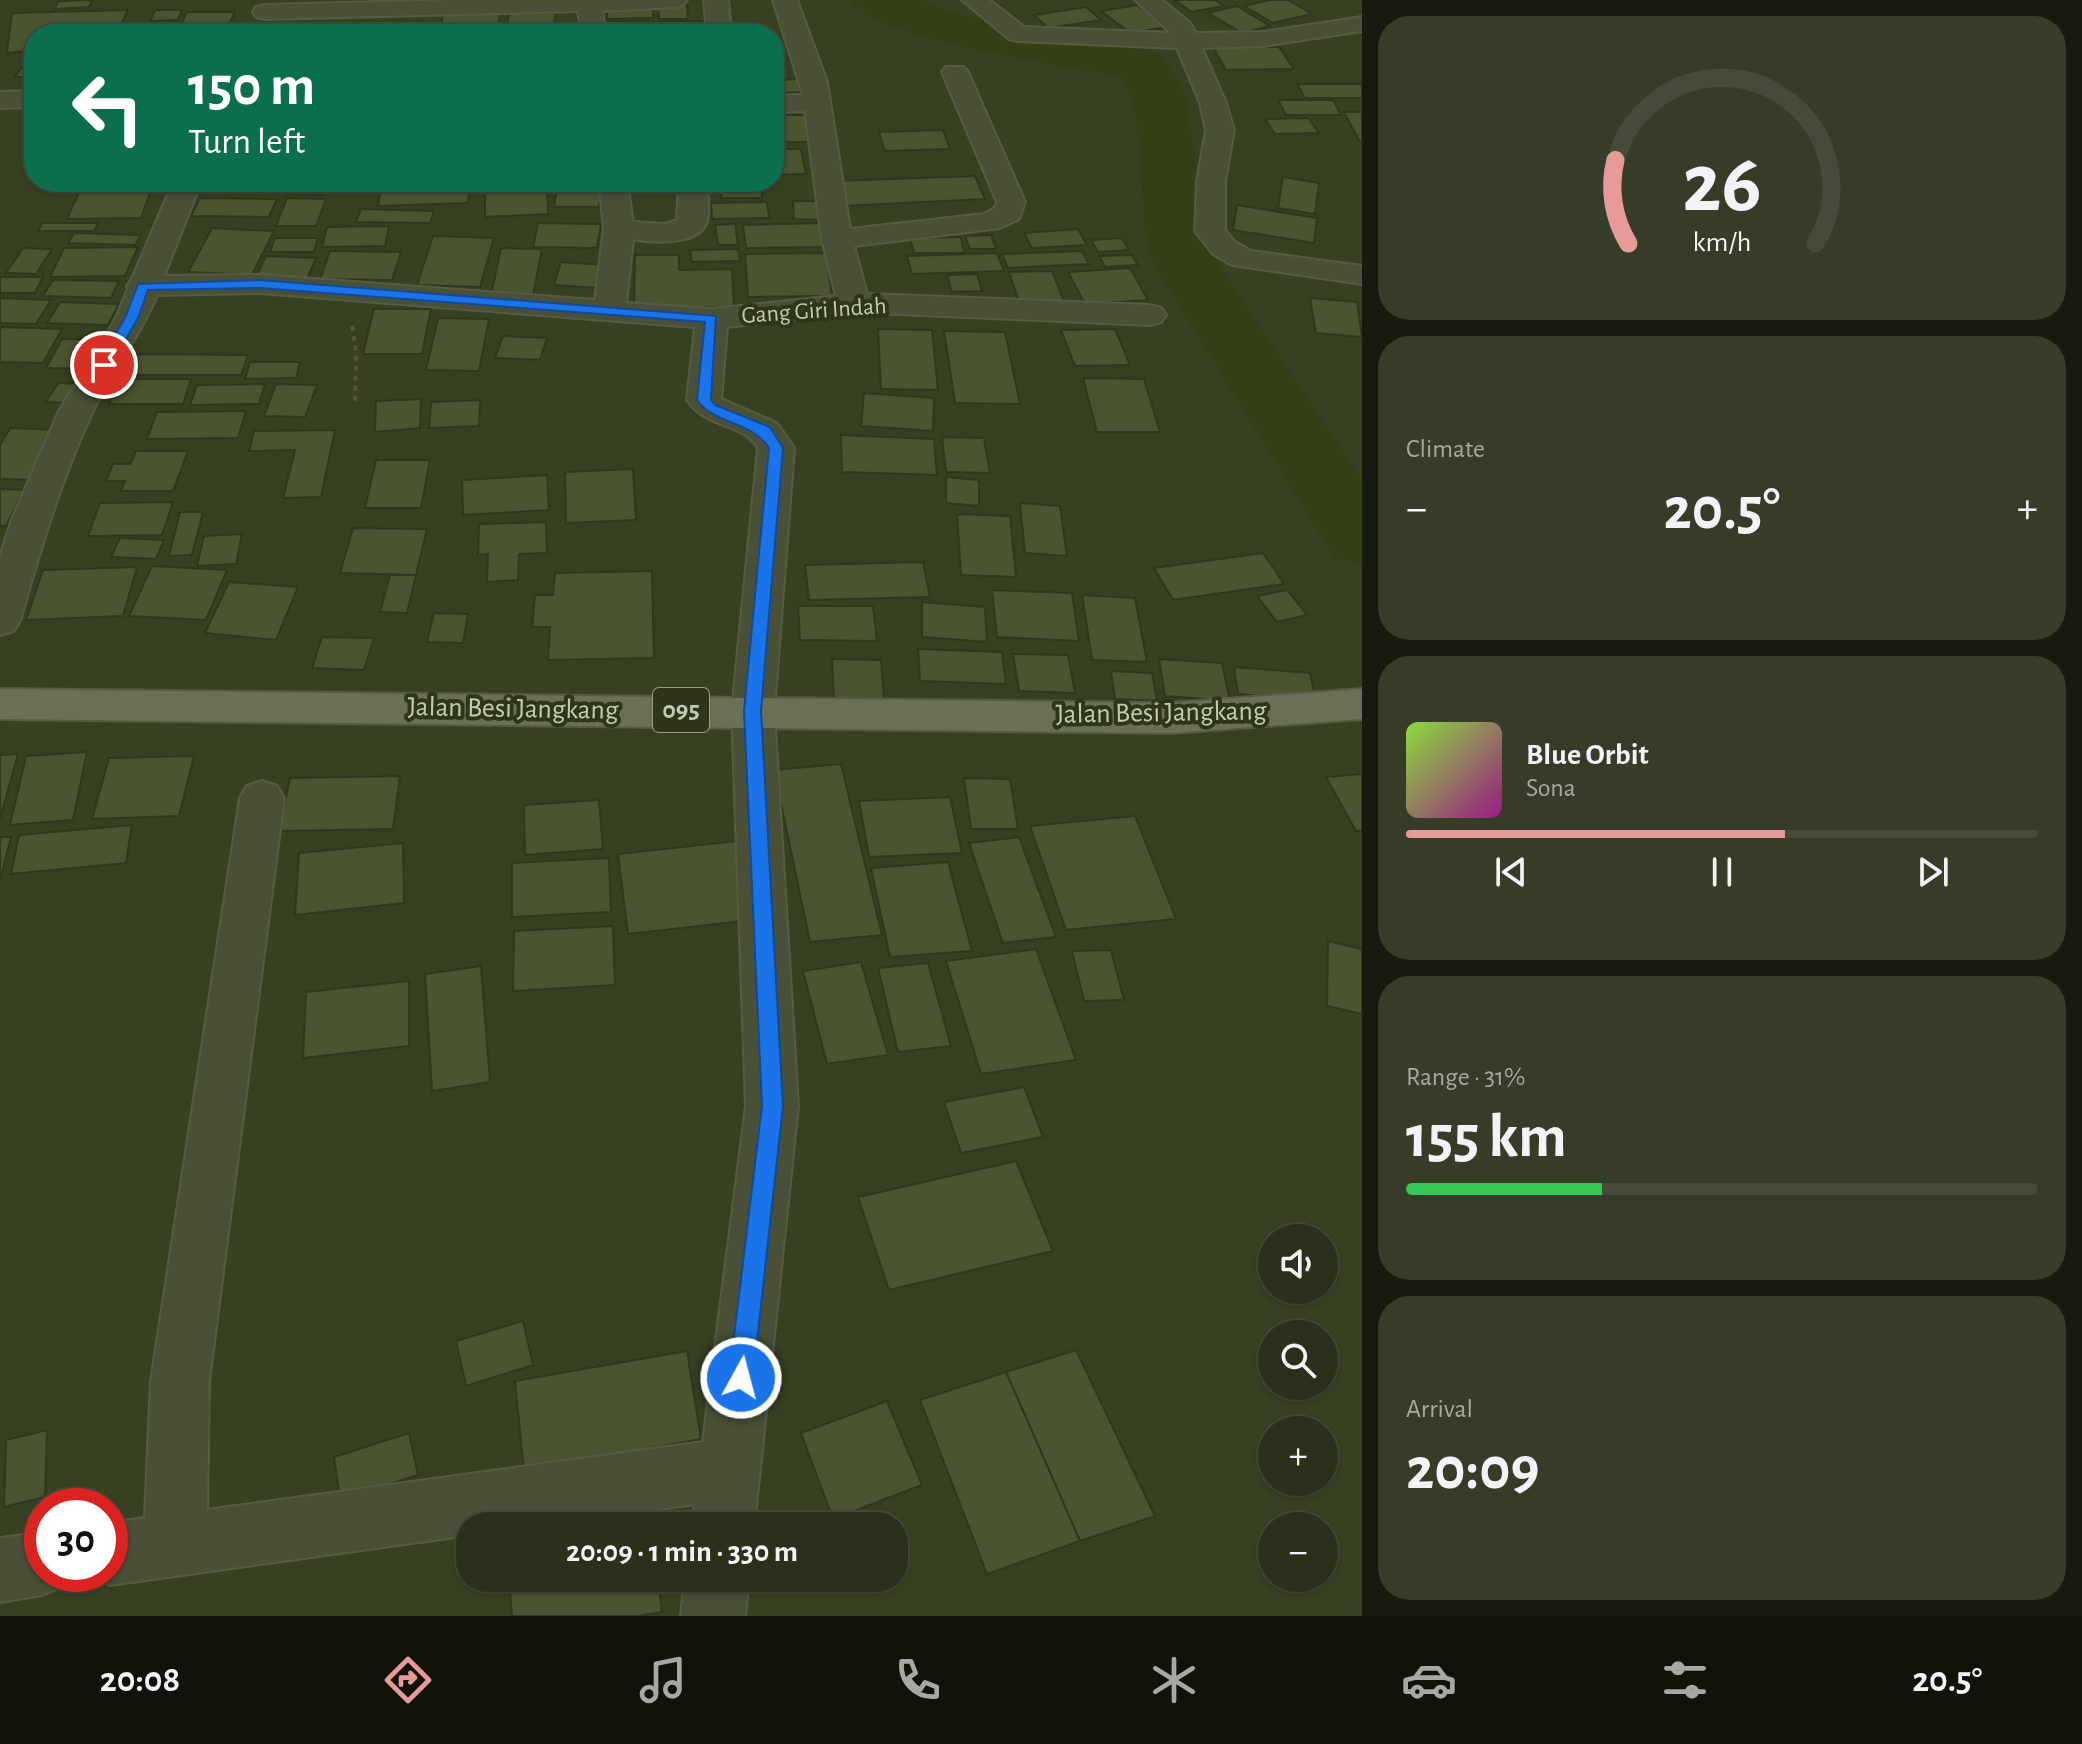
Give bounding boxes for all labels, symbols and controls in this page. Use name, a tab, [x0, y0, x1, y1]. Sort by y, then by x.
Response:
icon: left	[56, 56, 160, 160]
text: 150 m	[188, 59, 315, 115]
text: Turn left	[188, 124, 305, 160]
text: 26	[1682, 143, 1762, 227]
text: km/h	[1693, 228, 1751, 257]
street label: Gang Giri Indah	[741, 294, 887, 328]
pin	[70, 331, 138, 399]
icon: arrive	[82, 343, 126, 387]
text: Climate	[1406, 436, 1485, 462]
text: 20.5°	[1664, 480, 1780, 540]
text: −	[1406, 487, 1427, 531]
text: +	[2017, 487, 2038, 531]
road number: 095	[653, 688, 709, 732]
street label: Jalan Besi Jangkang	[407, 693, 619, 725]
street label: Jalan Besi Jangkang	[1055, 697, 1267, 729]
text: Blue Orbit	[1526, 740, 1649, 770]
text: Sona	[1526, 775, 1576, 801]
icon: previous	[1489, 850, 1533, 894]
icon: pause	[1700, 850, 1744, 894]
icon: next	[1911, 850, 1955, 894]
text: Range · 31%	[1406, 1064, 1525, 1090]
text: 155 km	[1406, 1108, 1567, 1168]
map controls	[1258, 1224, 1338, 1592]
button: sound	[1258, 1224, 1338, 1304]
button: search	[1258, 1320, 1338, 1400]
position arrow	[699, 1336, 783, 1420]
text: Arrival	[1406, 1396, 1473, 1422]
button: +	[1258, 1416, 1338, 1496]
text: 20:09	[1406, 1440, 1540, 1500]
speed limit sign: 30	[24, 1488, 128, 1592]
button: −	[1258, 1512, 1338, 1592]
text: 20:09 · 1 min · 330 m	[566, 1537, 798, 1567]
icon: directions	[380, 1652, 436, 1708]
icon: music	[635, 1652, 691, 1708]
icon: phone	[890, 1652, 946, 1708]
icon: climate	[1146, 1652, 1202, 1708]
icon: car	[1401, 1652, 1457, 1708]
icon: filters	[1657, 1652, 1713, 1708]
text: 20:08	[100, 1662, 180, 1698]
text: 20.5°	[1912, 1662, 1982, 1698]

